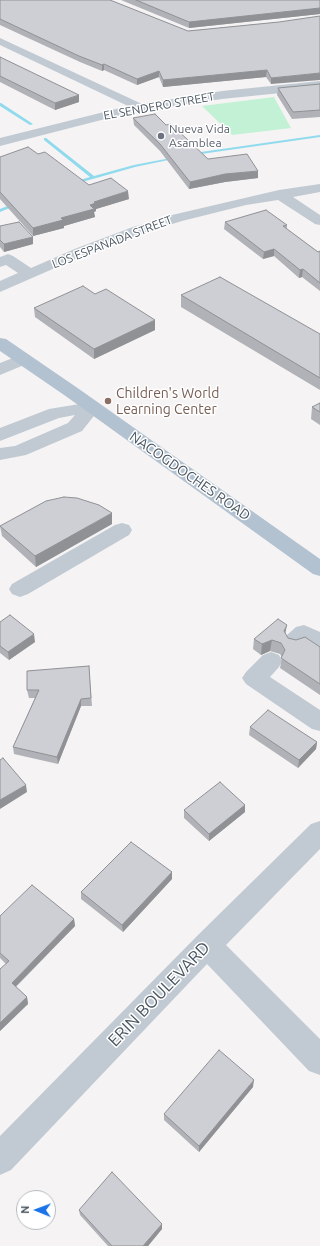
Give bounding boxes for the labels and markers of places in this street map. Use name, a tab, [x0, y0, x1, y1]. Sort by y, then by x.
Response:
place label: Nueva Vida Asamblea	[169, 122, 230, 150]
marker: Nueva Vida Asamblea	[156, 131, 166, 141]
place label: Children's World Learning Center	[116, 385, 219, 418]
marker: Children's World Learning Center	[103, 396, 113, 406]

